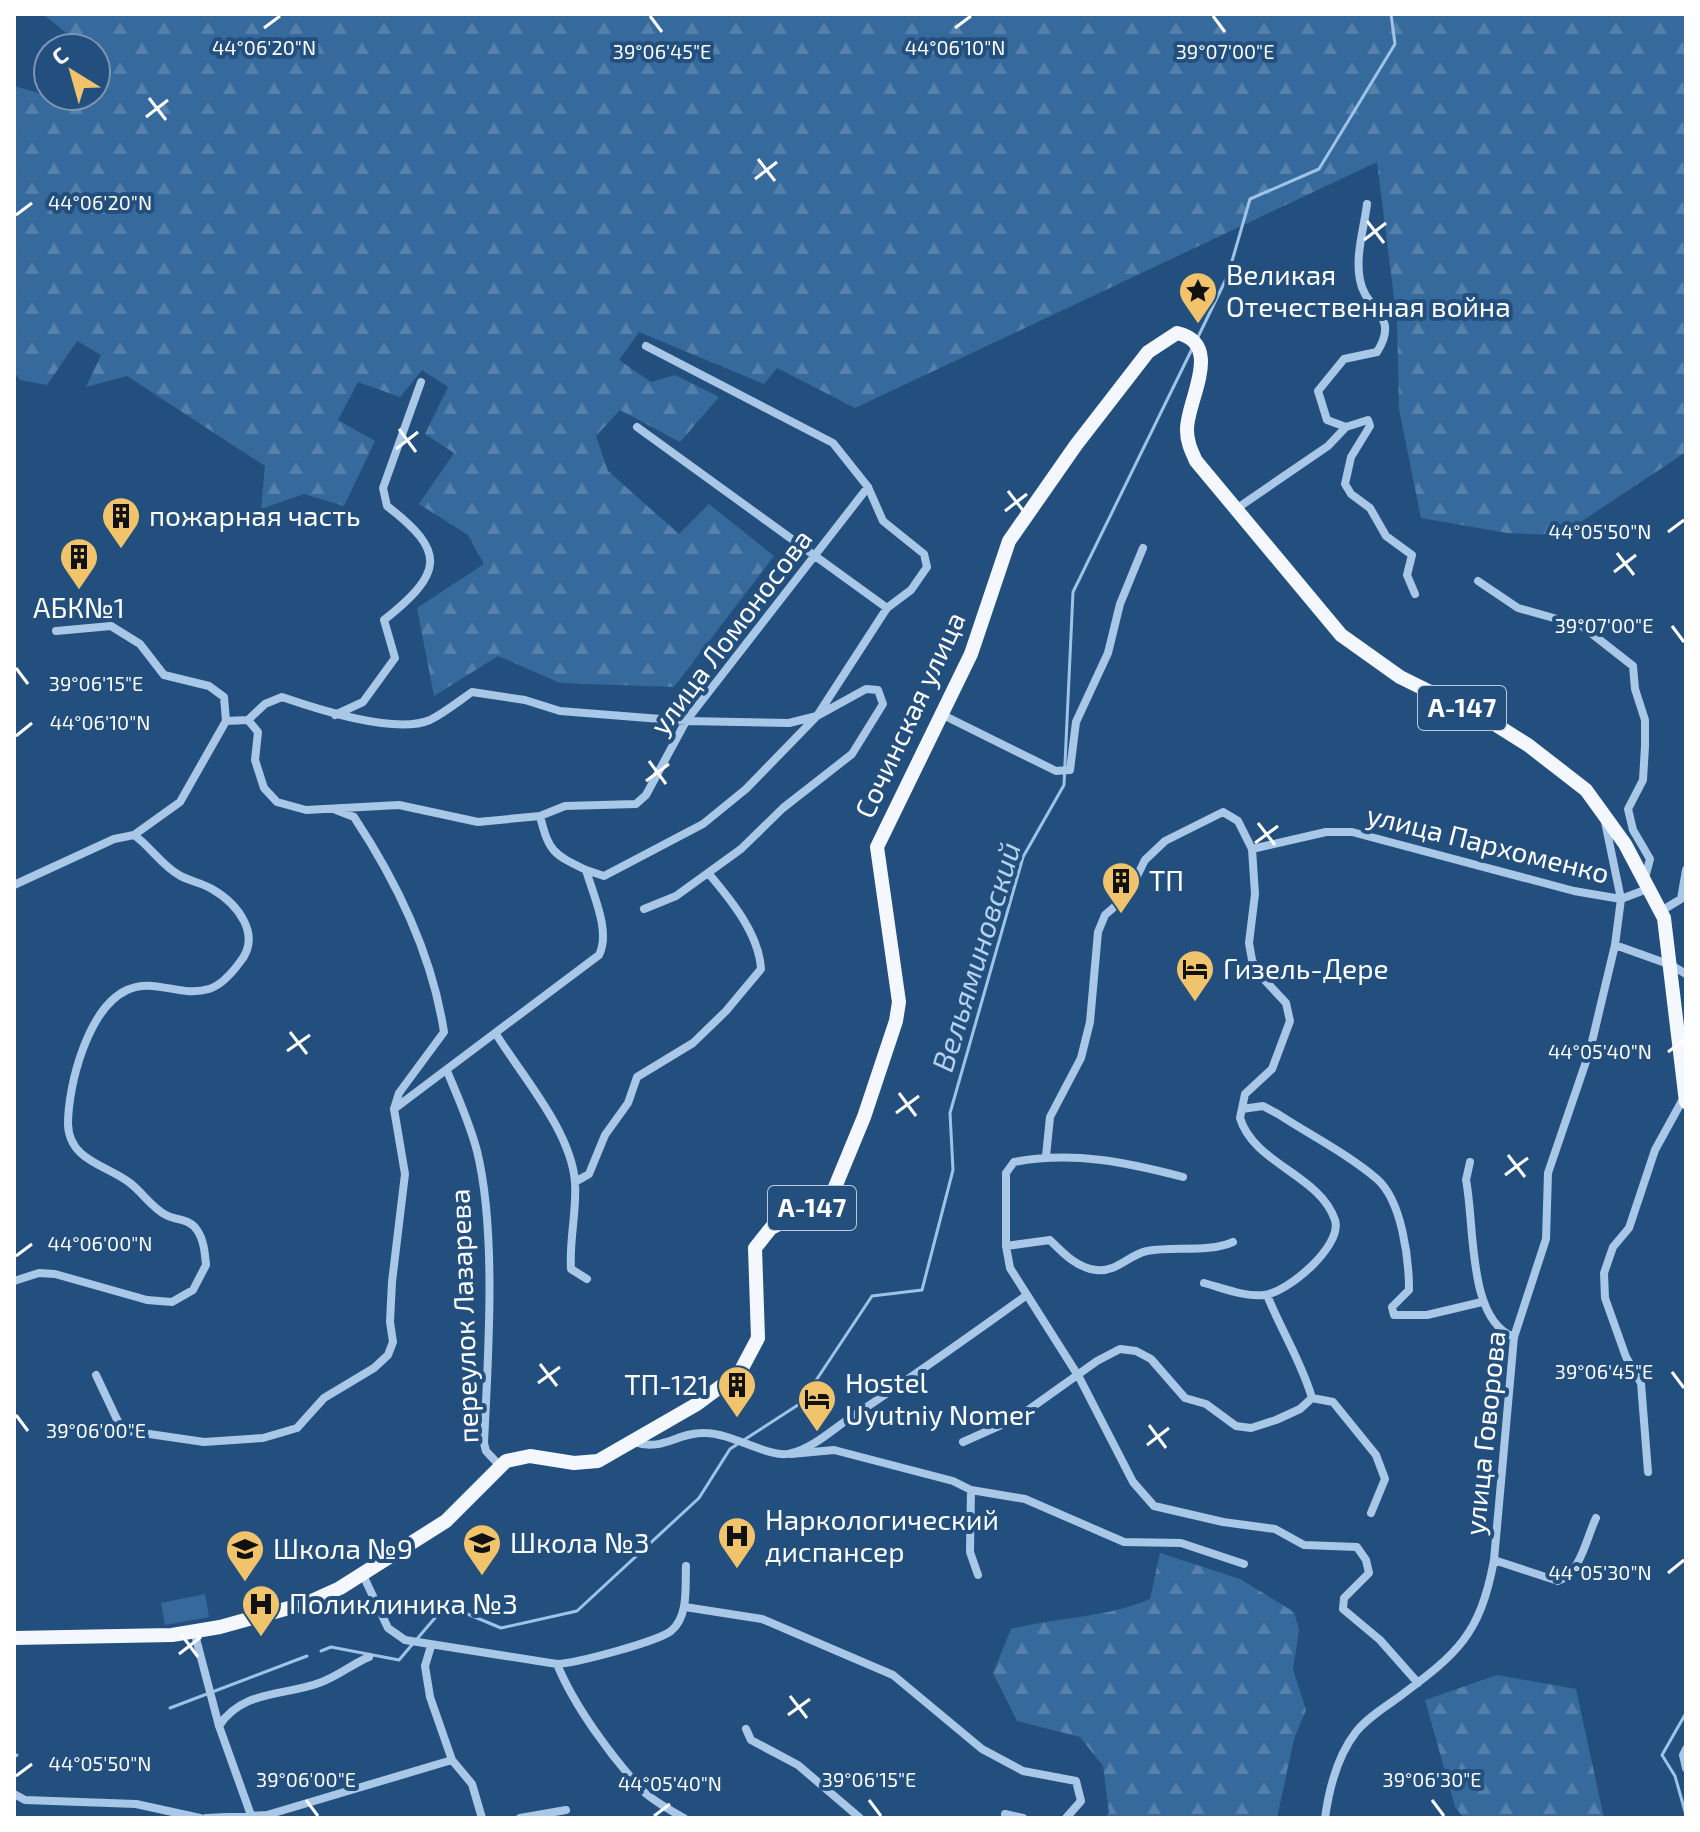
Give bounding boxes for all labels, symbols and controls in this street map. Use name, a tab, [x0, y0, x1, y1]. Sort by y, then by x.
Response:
north arrow	[32, 32, 112, 112]
text: 44°06'20"N	[212, 35, 316, 59]
text: 44°06'10"N	[905, 35, 1005, 59]
text: 39°06'45"E	[613, 39, 711, 63]
text: 39°07'00"E	[1176, 39, 1274, 63]
text: С	[46, 41, 72, 70]
text: 44°06'20"N	[48, 190, 152, 214]
place label: Великая Отечественная война	[1226, 257, 1511, 323]
place icon: Великая Отечественная война	[1177, 270, 1219, 325]
building icon: пожарная часть	[100, 495, 142, 550]
place label: пожарная часть	[149, 498, 360, 532]
text: 44°05'50"N	[1549, 519, 1651, 543]
street label: улица Ломоносова	[642, 522, 818, 741]
building icon: АБК№1	[58, 536, 100, 591]
place label: АБК№1	[33, 590, 125, 624]
street label: Сочинская улица	[847, 606, 972, 823]
text: 39°07'00"E	[1555, 613, 1653, 637]
text: 39°06'15"E	[49, 671, 143, 695]
road number: А-147	[1418, 686, 1506, 730]
text: 44°06'10"N	[50, 710, 150, 734]
street label: улица Пархоменко	[1363, 796, 1613, 890]
water label: Вельяминовский	[923, 837, 1027, 1075]
building icon: ТП	[1100, 860, 1142, 915]
place label: ТП	[1149, 863, 1184, 897]
hotel icon: Гизель-Дере	[1174, 948, 1216, 1003]
place label: Гизель-Дере	[1223, 951, 1389, 985]
text: 44°05'40"N	[1548, 1039, 1652, 1063]
road number: А-147	[768, 1186, 856, 1230]
street label: переулок Лазарева	[442, 1188, 484, 1444]
text: 44°06'00"N	[48, 1231, 152, 1255]
street label: улица Говорова	[1456, 1329, 1512, 1537]
text: 39°06'45"E	[1555, 1359, 1653, 1383]
building icon: ТП-121	[716, 1364, 758, 1419]
place label: Hostel Uyutniy Nomer	[845, 1365, 1035, 1431]
place label: ТП-121	[624, 1367, 709, 1401]
hotel icon: Hostel Uyutniy Nomer	[796, 1378, 838, 1433]
text: 39°06'00"E	[46, 1418, 146, 1442]
place label: Наркологический диспансер	[765, 1502, 999, 1568]
hospital icon: Наркологический диспансер	[716, 1515, 758, 1570]
school or university icon: Школа №3	[461, 1522, 503, 1577]
place label: Школа №3	[510, 1525, 650, 1559]
school or university icon: Школа №9	[224, 1528, 266, 1583]
place label: Школа №9	[273, 1531, 413, 1565]
text: 44°05'30"N	[1548, 1560, 1652, 1584]
hospital icon: Поликлиника №3	[240, 1583, 282, 1638]
place label: Поликлиника №3	[289, 1586, 518, 1620]
text: 44°05'50"N	[49, 1751, 151, 1775]
text: 39°06'00"E	[256, 1767, 356, 1791]
text: 39°06'15"E	[822, 1767, 916, 1791]
text: 39°06'30"E	[1383, 1767, 1481, 1791]
text: 44°05'40"N	[618, 1771, 722, 1795]

